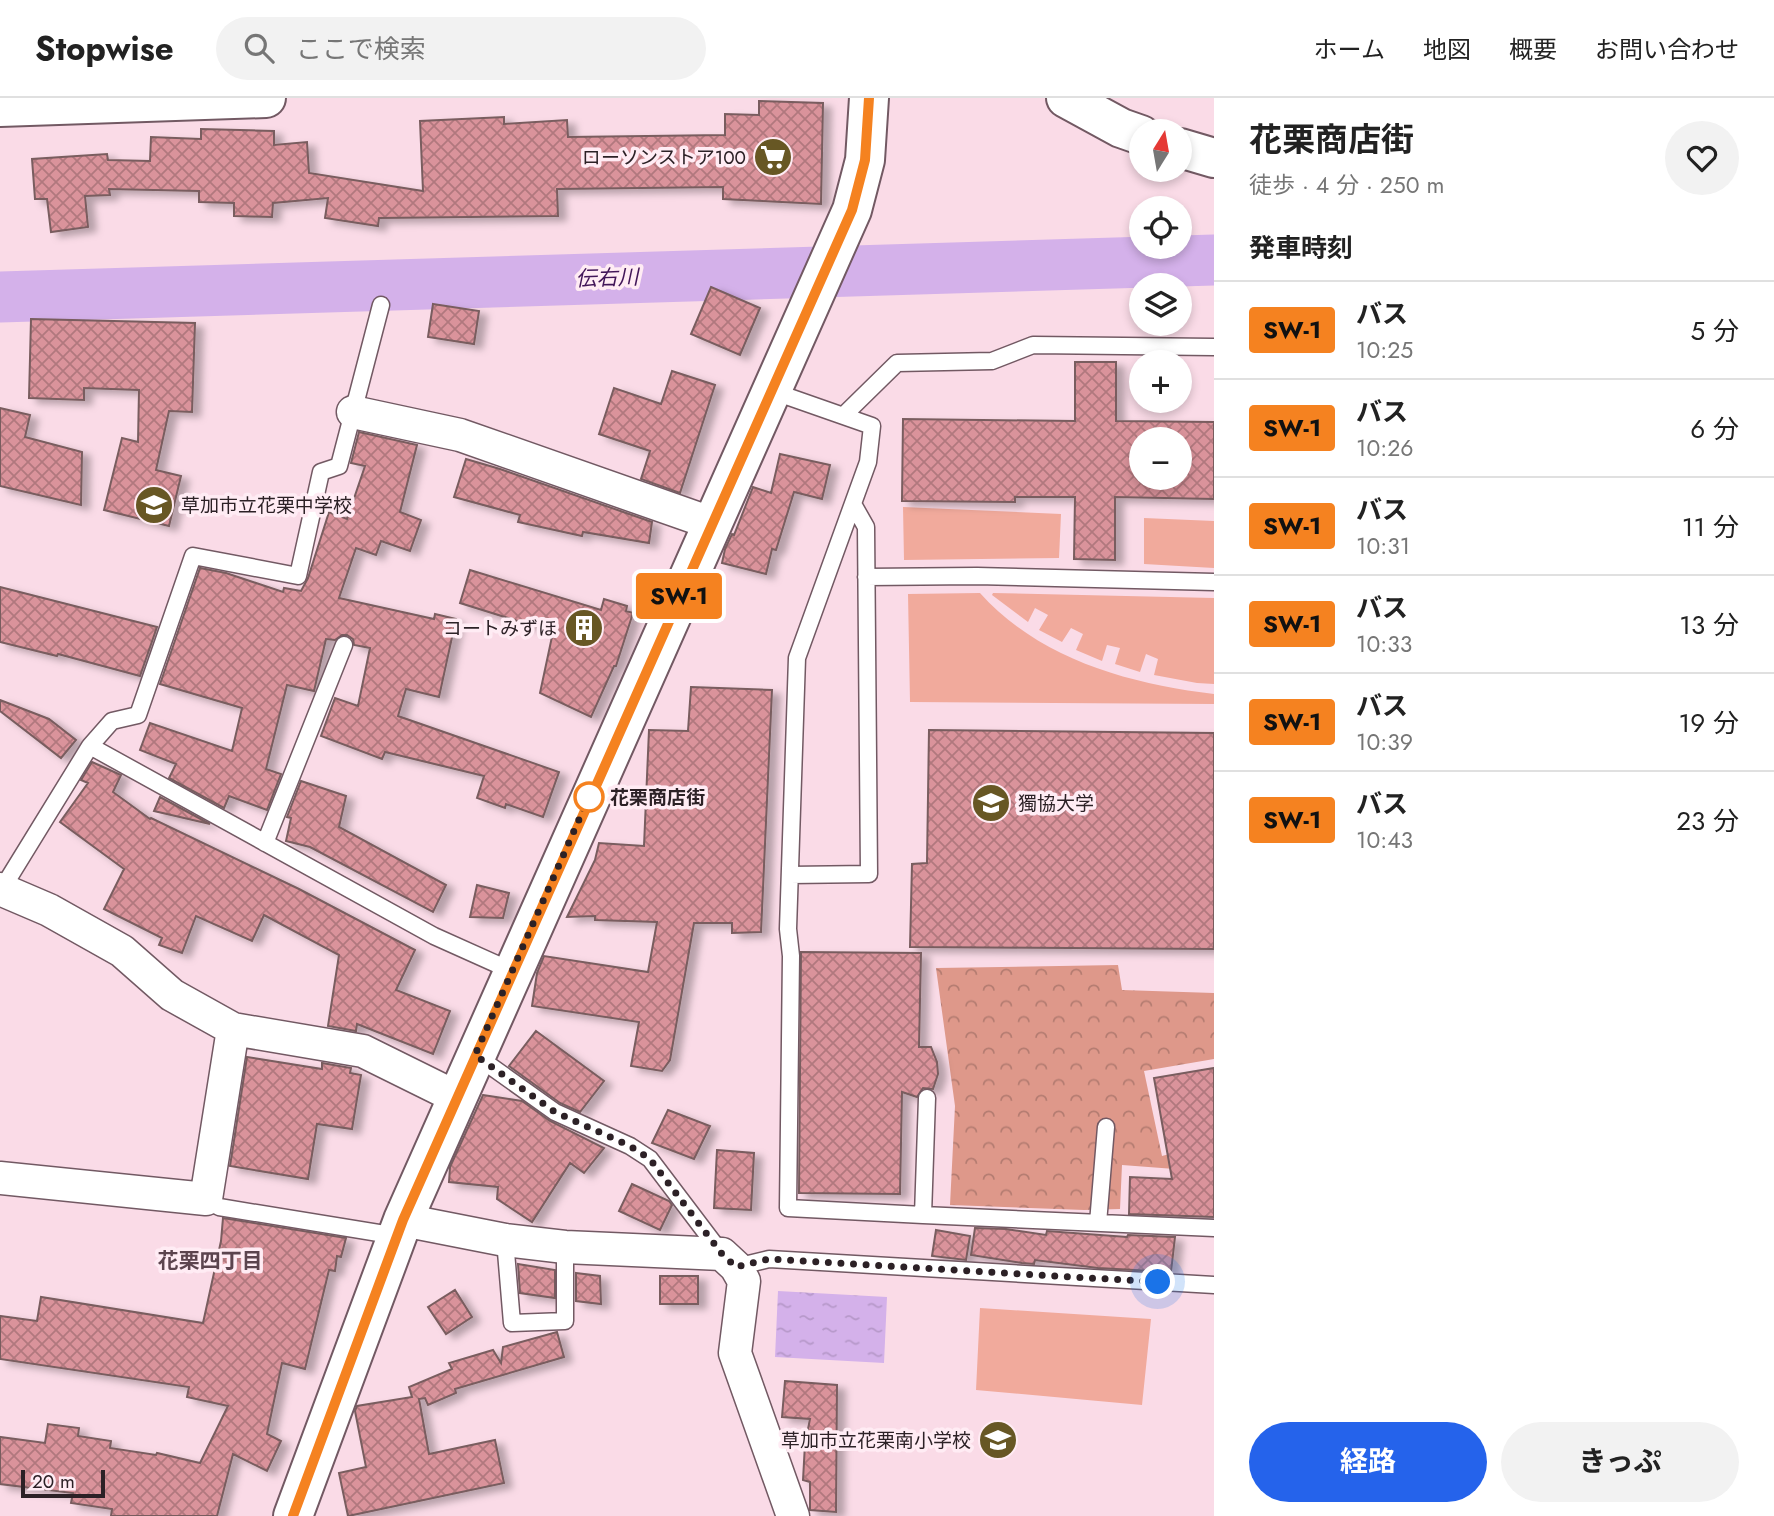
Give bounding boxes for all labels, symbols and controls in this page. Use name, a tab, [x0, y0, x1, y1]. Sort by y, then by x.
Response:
search box	[216, 17, 706, 80]
text: Stopwise	[35, 25, 174, 72]
icon: search	[240, 29, 278, 67]
text: ここで検索	[296, 30, 426, 68]
text: ホーム	[1314, 32, 1385, 67]
text: 地図	[1423, 32, 1471, 67]
text: 概要	[1509, 32, 1557, 67]
text: お問い合わせ	[1595, 32, 1739, 67]
text: 花栗商店街	[1249, 116, 1414, 163]
north arrow	[1129, 119, 1192, 182]
map controls	[1129, 119, 1192, 490]
button: heart	[1665, 121, 1739, 195]
supermarket icon: ローソンストア100	[752, 136, 794, 178]
place label: ローソンストア100	[582, 144, 746, 171]
text: 徒歩 · 4 分 · 250 m	[1249, 168, 1444, 202]
button: locate	[1129, 196, 1192, 259]
text: 発車時刻	[1249, 229, 1353, 267]
water label: 伝右川	[575, 262, 641, 294]
button: layers	[1129, 273, 1192, 336]
text: バス	[1356, 295, 1408, 333]
text: SW-1	[1263, 312, 1321, 347]
text: 5 分	[1691, 312, 1739, 350]
text: 10:25	[1356, 333, 1413, 367]
button: +	[1129, 350, 1192, 413]
text: バス	[1356, 393, 1408, 431]
text: SW-1	[1263, 410, 1321, 445]
text: 6 分	[1690, 410, 1739, 448]
button: −	[1129, 427, 1192, 490]
text: 10:26	[1356, 431, 1414, 465]
school or university icon: 草加市立花栗中学校	[133, 484, 175, 526]
text: バス	[1356, 491, 1408, 529]
place label: 草加市立花栗中学校	[181, 492, 352, 519]
text: SW-1	[1263, 508, 1321, 543]
text: 11 分	[1682, 508, 1739, 546]
text: 10:31	[1356, 529, 1410, 563]
line badge: SW-1	[630, 573, 728, 619]
text: SW-1	[650, 578, 708, 613]
text: バス	[1356, 589, 1408, 627]
text: SW-1	[1263, 606, 1321, 641]
text: 13 分	[1679, 606, 1739, 644]
building icon: コートみずほ	[563, 607, 605, 649]
place label: コートみずほ	[443, 615, 557, 642]
text: 10:33	[1356, 627, 1412, 661]
text: バス	[1356, 687, 1408, 725]
text: SW-1	[1263, 704, 1321, 739]
text: 19 分	[1679, 704, 1739, 742]
text: 10:39	[1356, 725, 1413, 759]
marker: 花栗商店街	[574, 782, 604, 812]
school or university icon: 獨協大学	[970, 782, 1012, 824]
place label: 花栗商店街	[610, 784, 705, 811]
text: バス	[1356, 785, 1408, 823]
place label: 獨協大学	[1018, 790, 1094, 817]
text: SW-1	[1263, 802, 1321, 837]
text: 23 分	[1676, 802, 1739, 840]
text: 10:43	[1356, 823, 1413, 857]
district label: 花栗四丁目	[158, 1246, 263, 1276]
your location	[1140, 1264, 1175, 1299]
school or university icon: 草加市立花栗南小学校	[977, 1419, 1019, 1461]
button: 経路	[1249, 1422, 1487, 1502]
button: きっぷ	[1501, 1422, 1739, 1502]
place label: 草加市立花栗南小学校	[781, 1427, 971, 1454]
scale bar	[21, 1467, 105, 1499]
text: 20 m	[32, 1468, 75, 1495]

